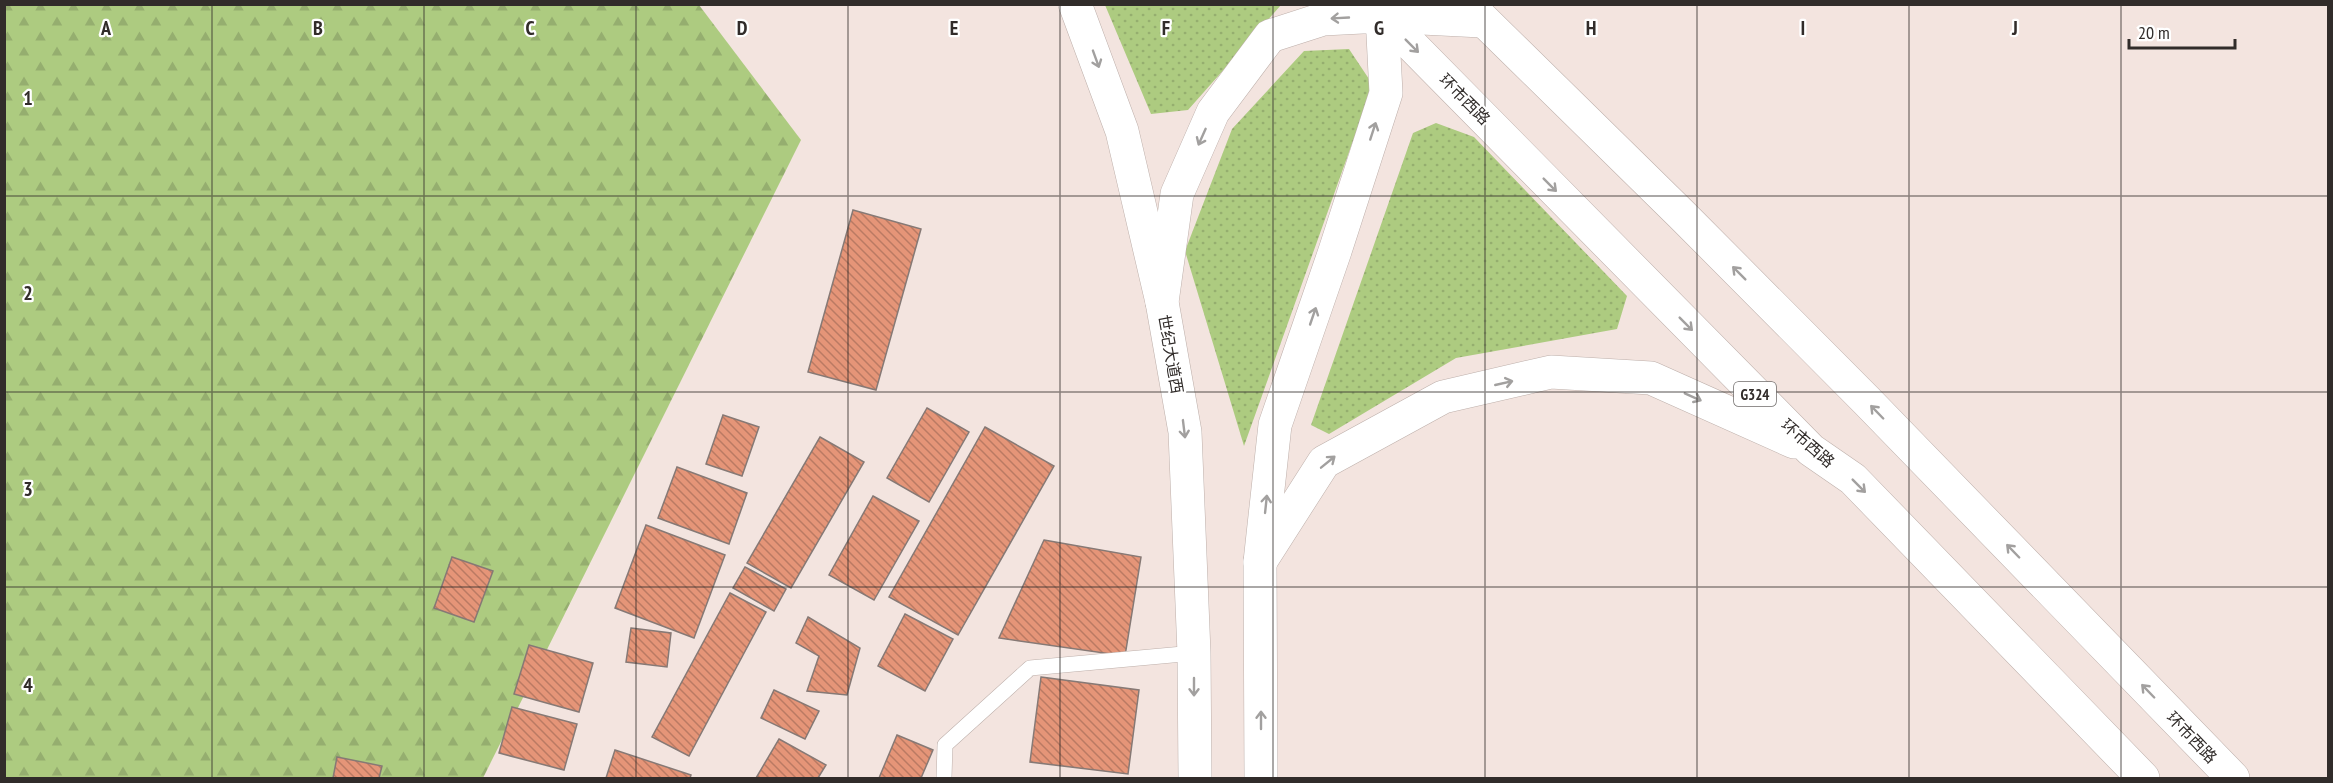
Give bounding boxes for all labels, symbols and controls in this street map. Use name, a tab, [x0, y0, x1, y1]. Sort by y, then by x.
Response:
scale bar	[2129, 12, 2236, 50]
one-way arrow	[1330, 13, 1350, 24]
text: A	[100, 15, 112, 41]
text: B	[313, 15, 323, 41]
text: C	[525, 15, 535, 41]
text: D	[737, 15, 748, 41]
text: E	[950, 15, 958, 41]
text: F	[1162, 15, 1170, 41]
text: G	[1374, 15, 1384, 41]
text: H	[1586, 15, 1596, 41]
text: I	[1801, 15, 1805, 41]
text: J	[2011, 15, 2018, 41]
text: 20 m	[2138, 21, 2170, 44]
one-way arrow	[1405, 39, 1420, 54]
one-way arrow	[1091, 49, 1102, 68]
street label: 环市西路	[1435, 69, 1495, 129]
text: 1	[23, 85, 33, 111]
one-way arrow	[1369, 122, 1380, 141]
one-way arrow	[1196, 128, 1207, 146]
one-way arrow	[1542, 177, 1557, 192]
one-way arrow	[1732, 266, 1747, 281]
text: 2	[23, 280, 33, 306]
one-way arrow	[1308, 307, 1319, 326]
street label: 世纪大道西	[1154, 313, 1188, 395]
one-way arrow	[1679, 316, 1694, 331]
one-way arrow	[1494, 377, 1513, 388]
road number: G324	[1734, 382, 1776, 406]
one-way arrow	[1684, 392, 1702, 403]
one-way arrow	[1869, 404, 1884, 419]
street label: 环市西路	[1777, 414, 1839, 472]
one-way arrow	[1179, 419, 1190, 438]
one-way arrow	[1320, 456, 1336, 469]
text: 3	[23, 476, 33, 502]
one-way arrow	[1851, 478, 1866, 493]
one-way arrow	[1261, 495, 1272, 515]
one-way arrow	[2005, 544, 2020, 559]
text: 4	[23, 672, 33, 698]
one-way arrow	[1188, 676, 1200, 696]
one-way arrow	[2141, 684, 2156, 699]
street label: 环市西路	[2163, 707, 2221, 767]
one-way arrow	[1255, 711, 1267, 731]

